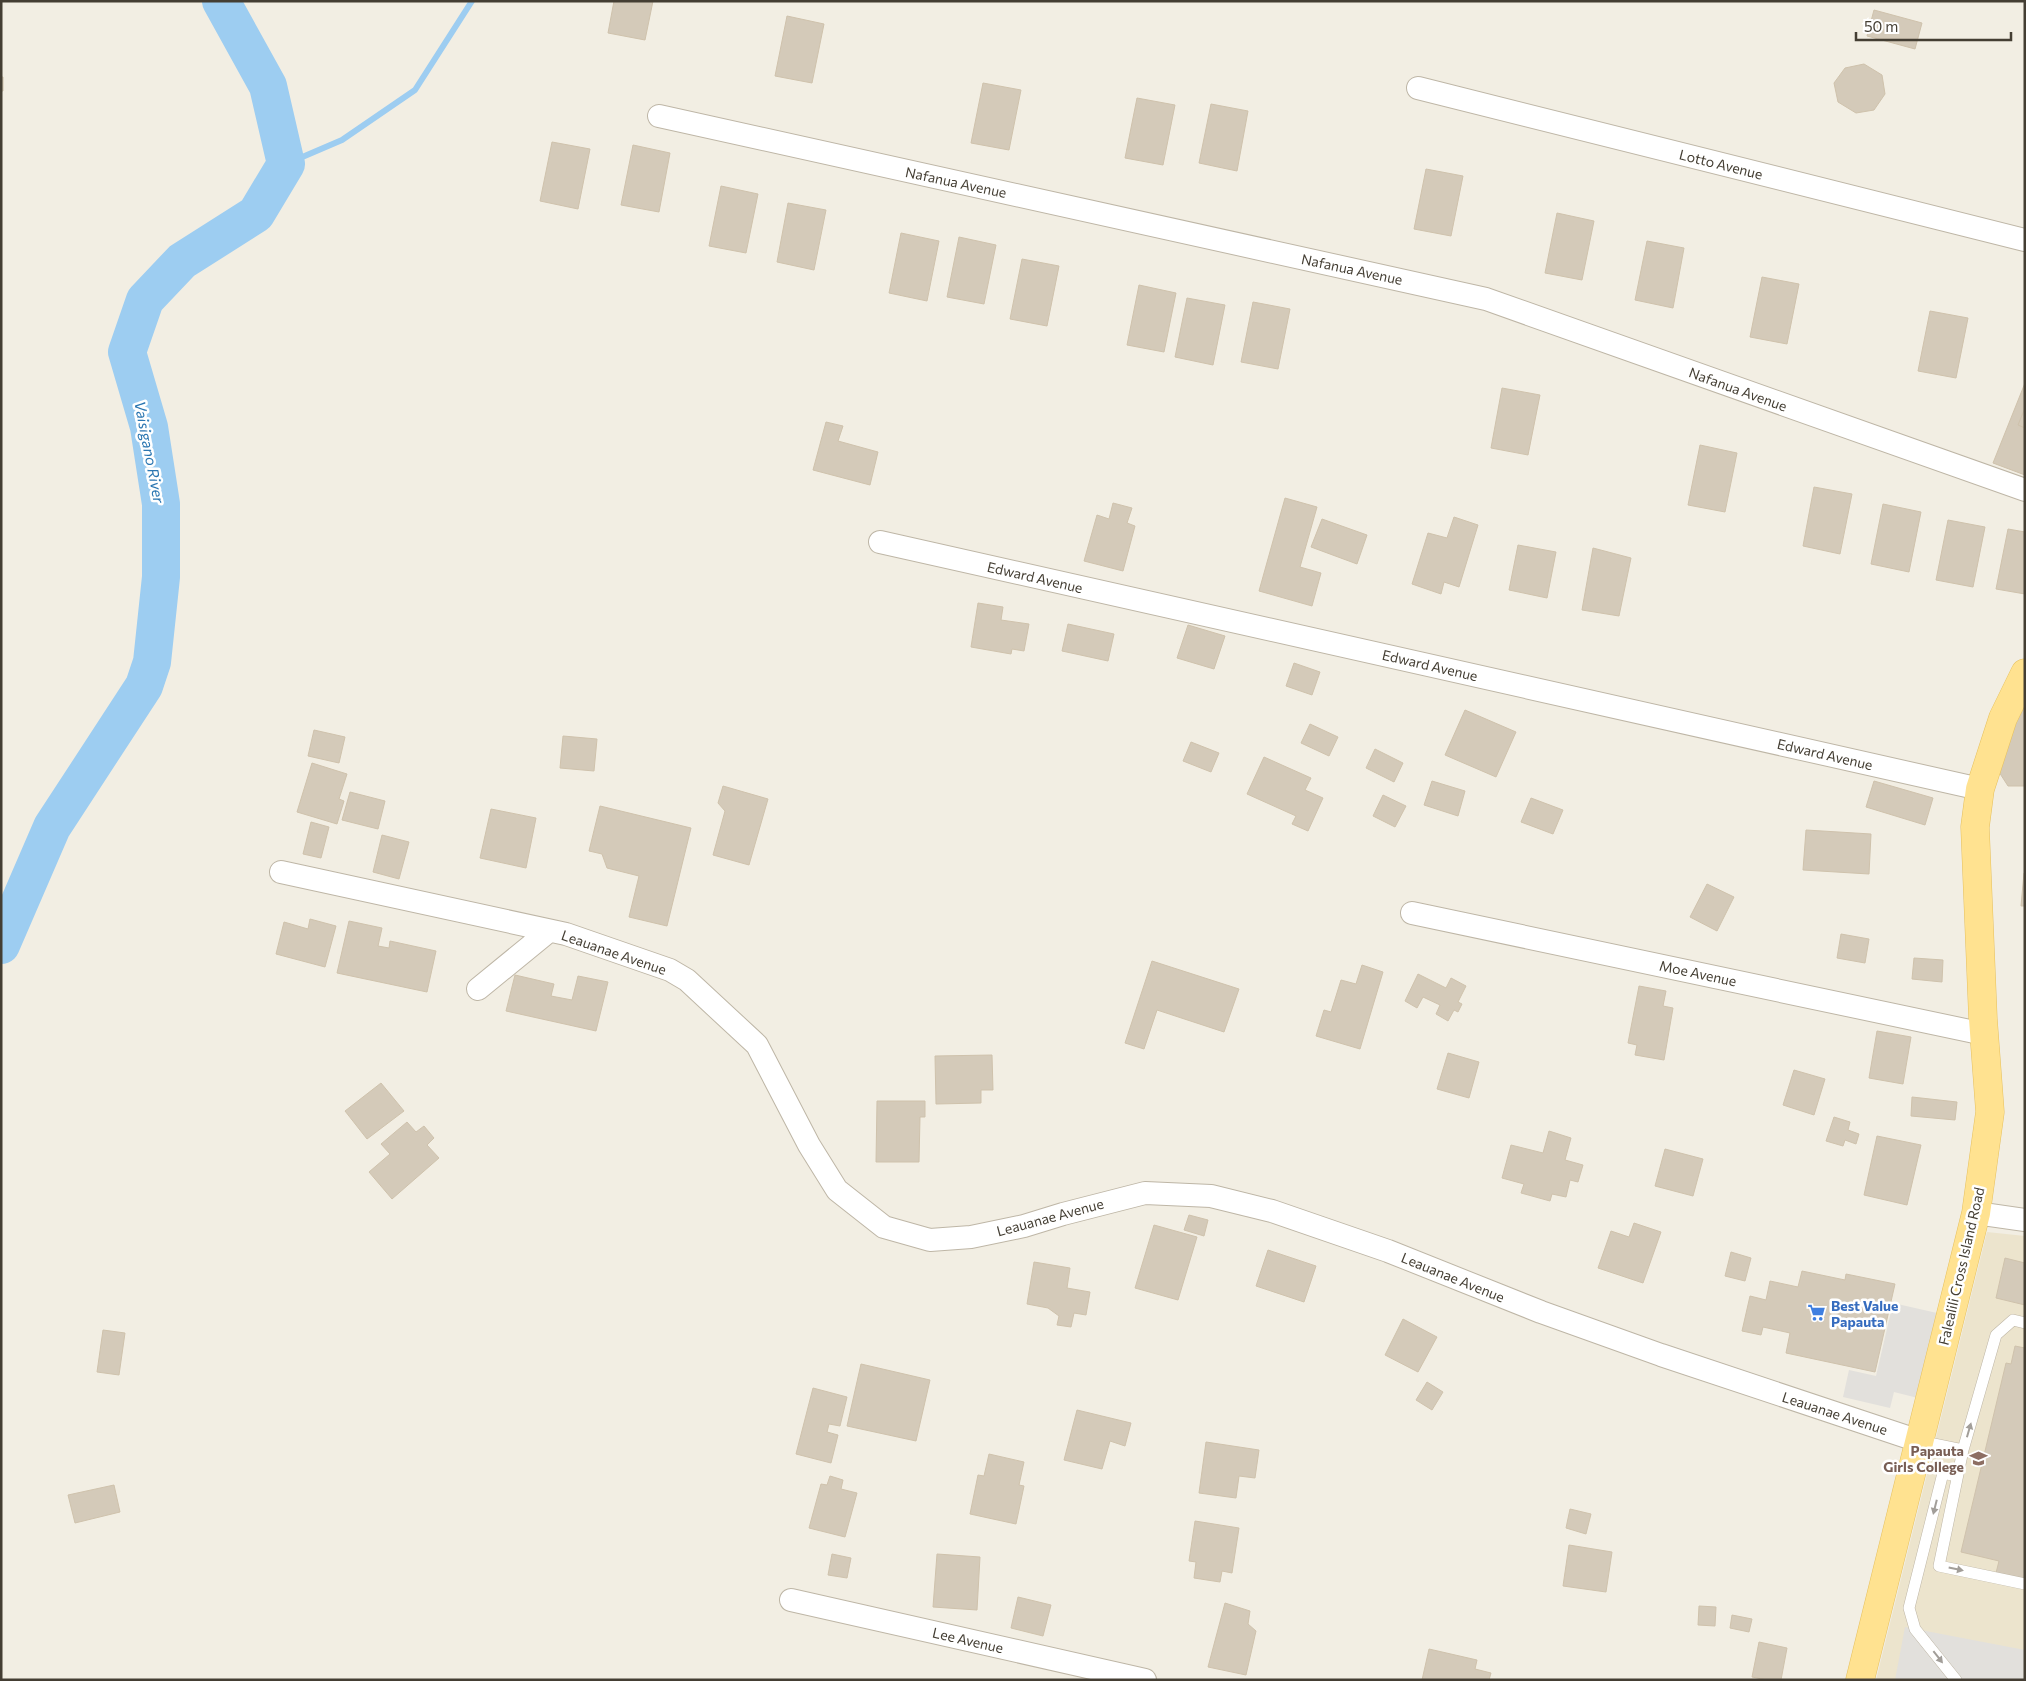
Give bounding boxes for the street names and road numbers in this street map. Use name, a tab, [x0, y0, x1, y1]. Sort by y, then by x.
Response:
street label: Lotto Avenue	[1678, 145, 1764, 183]
street label: Nafanua Avenue	[904, 163, 1008, 201]
street label: Nafanua Avenue	[1300, 250, 1404, 288]
street label: Nafanua Avenue	[1687, 363, 1789, 415]
street label: Edward Avenue	[986, 558, 1084, 596]
street label: Edward Avenue	[1381, 646, 1479, 684]
street label: Edward Avenue	[1776, 735, 1874, 773]
street label: Leauanae Avenue	[559, 926, 669, 978]
street label: Moe Avenue	[1658, 957, 1738, 989]
street label: Falealili Cross Island Road	[1935, 1185, 1987, 1347]
street label: Leauanae Avenue	[995, 1195, 1105, 1239]
street label: Leauanae Avenue	[1399, 1249, 1507, 1305]
street label: Leauanae Avenue	[1780, 1388, 1890, 1438]
street label: Lee Avenue	[931, 1624, 1005, 1656]

